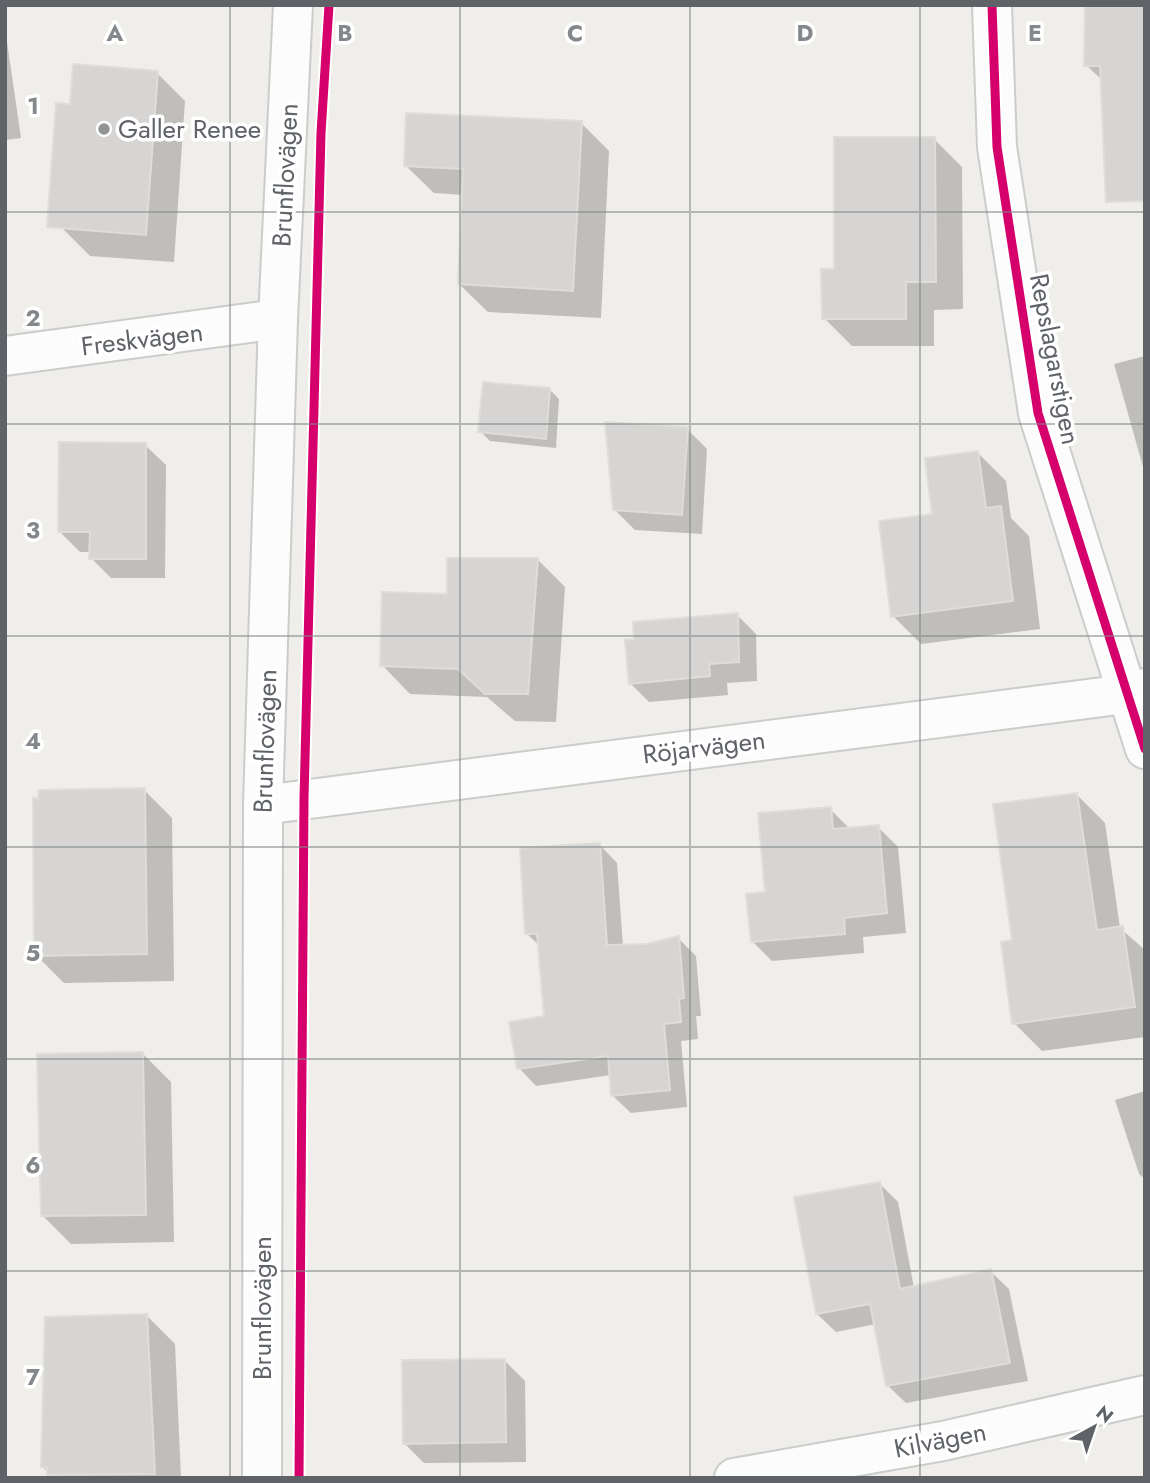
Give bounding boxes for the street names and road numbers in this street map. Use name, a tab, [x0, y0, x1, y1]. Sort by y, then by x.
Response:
street label: Brunflovägen	[262, 102, 308, 248]
street label: Repslagarstigen	[1020, 270, 1090, 448]
street label: Freskvägen	[79, 313, 205, 365]
street label: Brunflovägen	[244, 668, 286, 814]
street label: Röjarvägen	[640, 721, 768, 773]
street label: Brunflovägen	[243, 1236, 281, 1380]
street label: Kilvägen	[891, 1412, 989, 1468]

